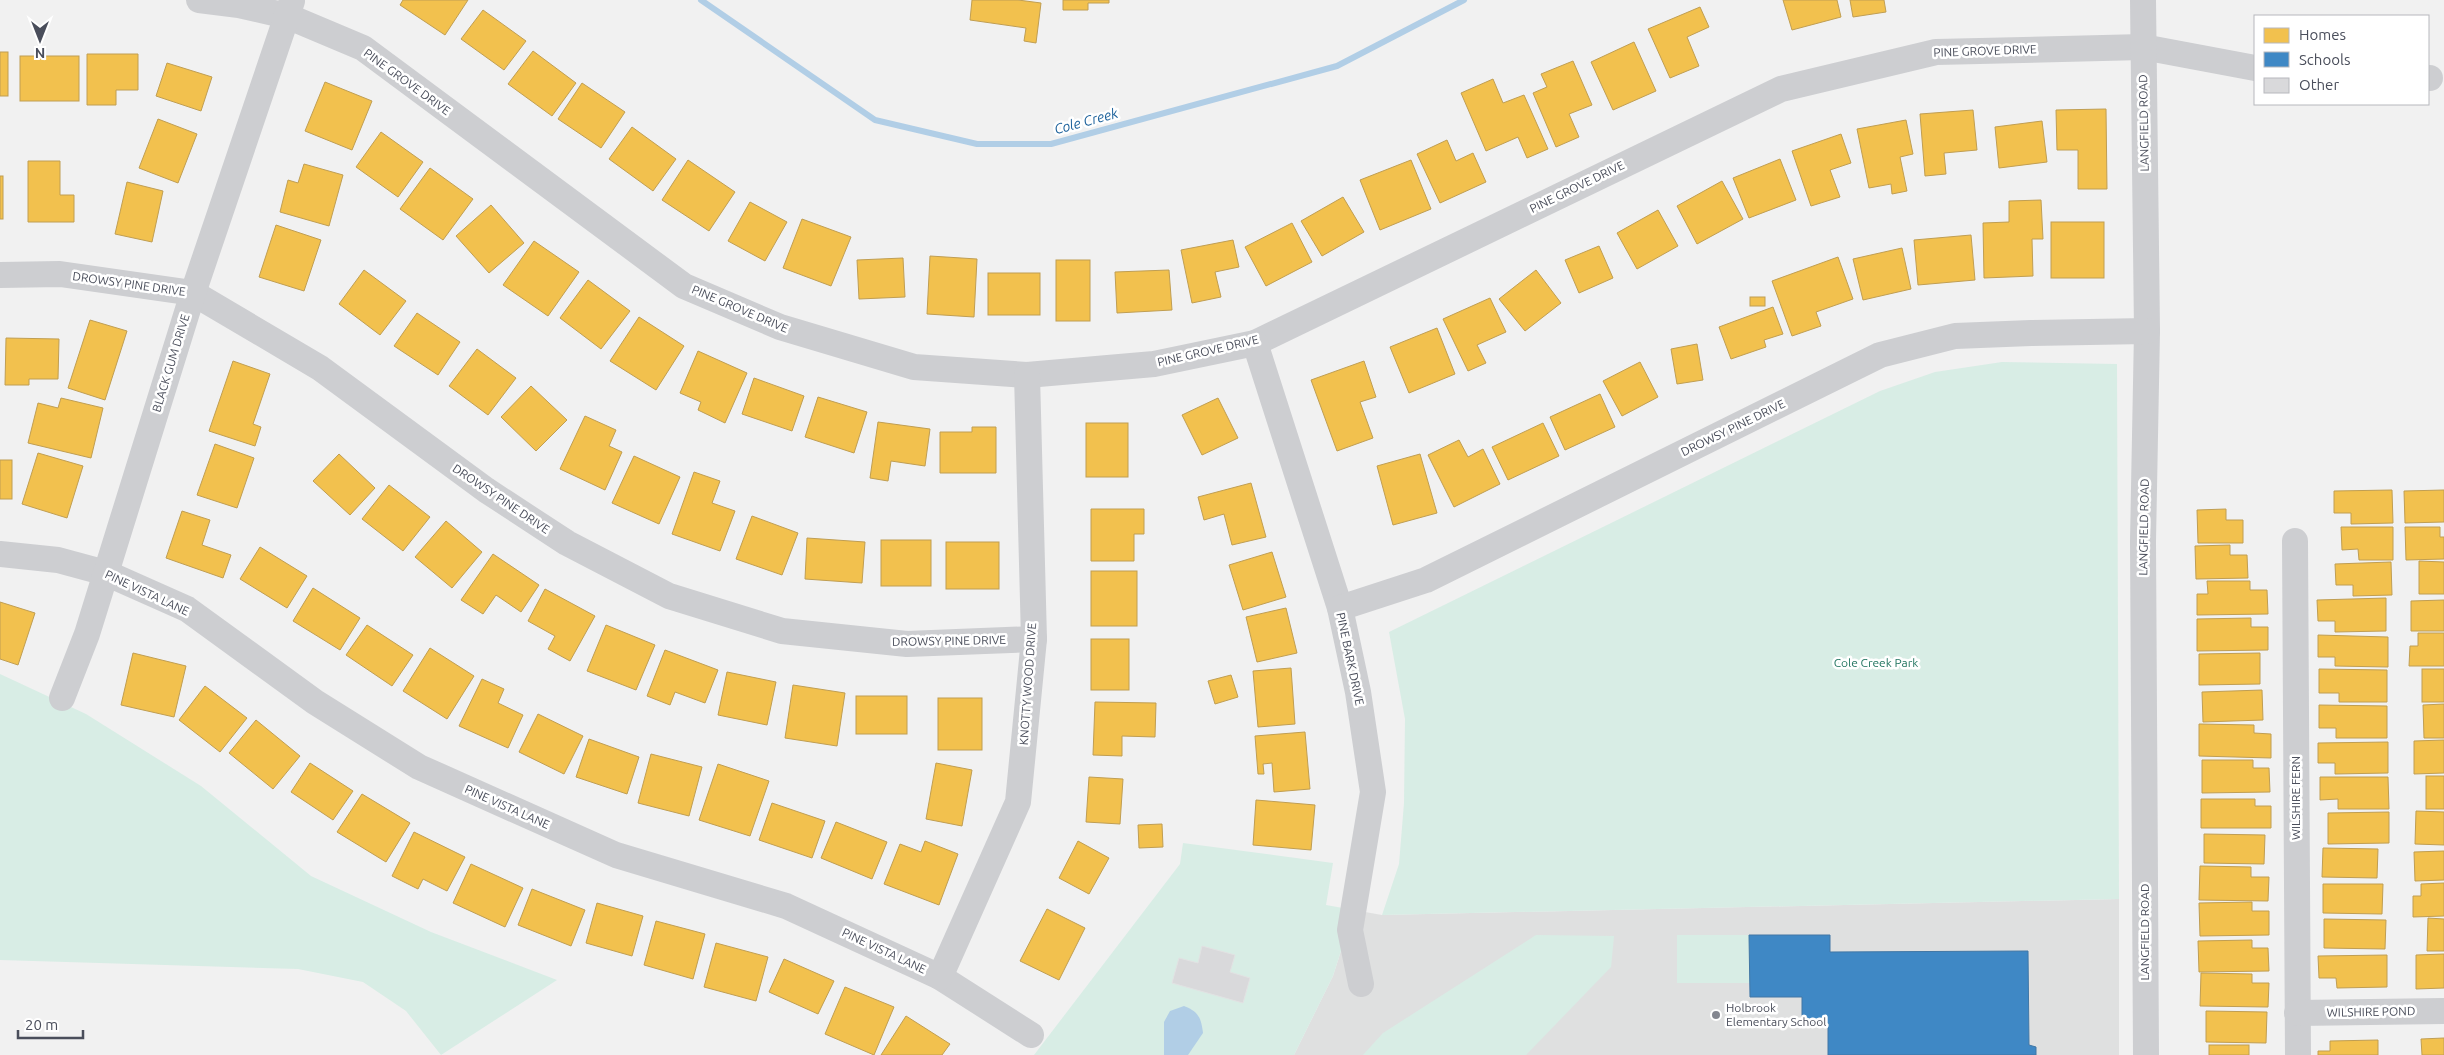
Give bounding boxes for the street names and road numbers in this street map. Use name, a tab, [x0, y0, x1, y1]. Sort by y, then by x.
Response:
street label: PINE GROVE DRIVE	[1933, 42, 2037, 59]
street label: PINE GROVE DRIVE	[362, 46, 453, 117]
street label: LANGFIELD ROAD	[2136, 74, 2151, 172]
street label: PINE GROVE DRIVE	[1527, 158, 1626, 215]
street label: DROWSY PINE DRIVE	[72, 269, 187, 298]
street label: PINE GROVE DRIVE	[690, 282, 791, 335]
street label: BLACK GUM DRIVE	[149, 312, 192, 413]
street label: PINE GROVE DRIVE	[1156, 332, 1260, 368]
street label: DROWSY PINE DRIVE	[1679, 397, 1787, 458]
street label: DROWSY PINE DRIVE	[450, 461, 552, 536]
street label: LANGFIELD ROAD	[2136, 478, 2151, 576]
street label: PINE VISTA LANE	[103, 567, 192, 618]
street label: PINE BARK DRIVE	[1334, 611, 1367, 707]
street label: KNOTTY WOOD DRIVE	[1017, 622, 1038, 746]
street label: DROWSY PINE DRIVE	[892, 633, 1006, 648]
street label: WILSHIRE FERN	[2289, 756, 2302, 840]
street label: PINE VISTA LANE	[463, 782, 552, 831]
street label: LANGFIELD ROAD	[2138, 883, 2151, 981]
street label: PINE VISTA LANE	[840, 925, 929, 976]
street label: WILSHIRE POND	[2327, 1004, 2415, 1019]

